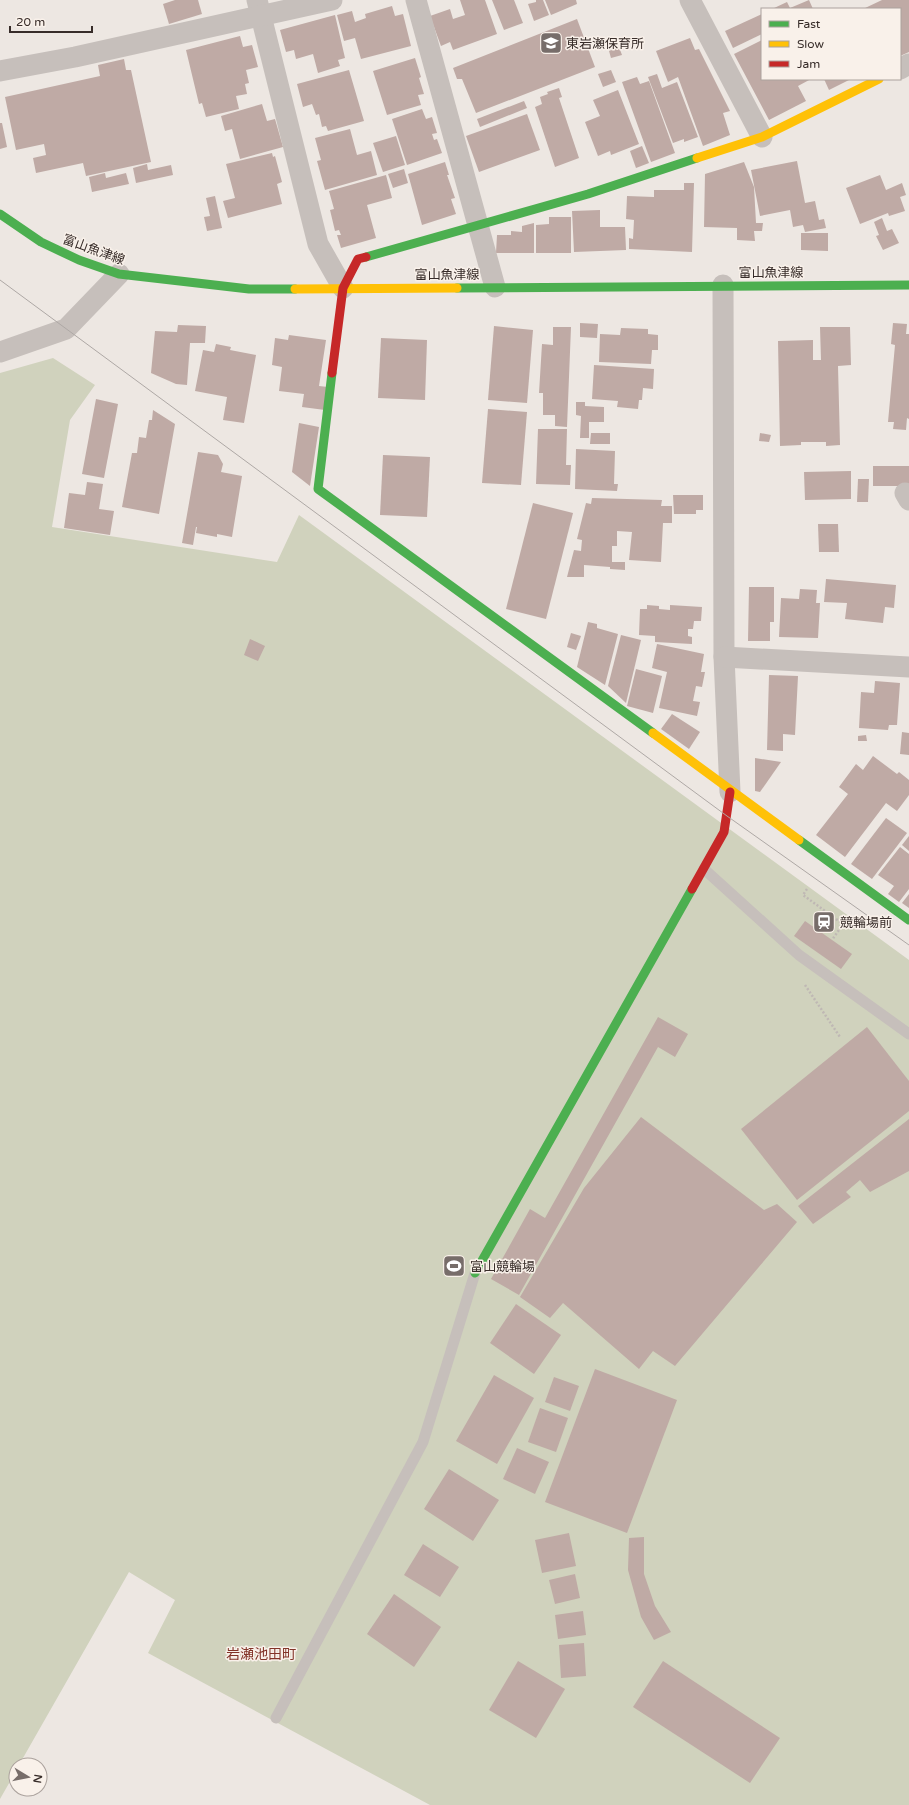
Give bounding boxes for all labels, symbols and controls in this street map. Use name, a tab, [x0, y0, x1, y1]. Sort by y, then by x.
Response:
scale bar	[10, 8, 92, 34]
legend	[761, 8, 901, 80]
text: 20 m	[16, 15, 45, 29]
text: Fast	[797, 17, 821, 31]
school or university icon: 東岩瀬保育所	[538, 30, 564, 56]
place label: 東岩瀬保育所	[566, 36, 644, 52]
text: Slow	[797, 37, 824, 51]
text: Jam	[797, 57, 820, 71]
street label: 富山魚津線	[60, 231, 127, 269]
street label: 富山魚津線	[738, 265, 804, 281]
street label: 富山魚津線	[414, 267, 480, 283]
station icon: 競輪場前	[811, 909, 837, 935]
place label: 競輪場前	[840, 915, 892, 931]
sports icon: 富山競輪場	[441, 1253, 467, 1279]
place label: 富山競輪場	[470, 1259, 535, 1275]
district label: 岩瀬池田町	[226, 1646, 296, 1663]
north arrow	[8, 1757, 48, 1797]
text: N	[30, 1773, 45, 1784]

